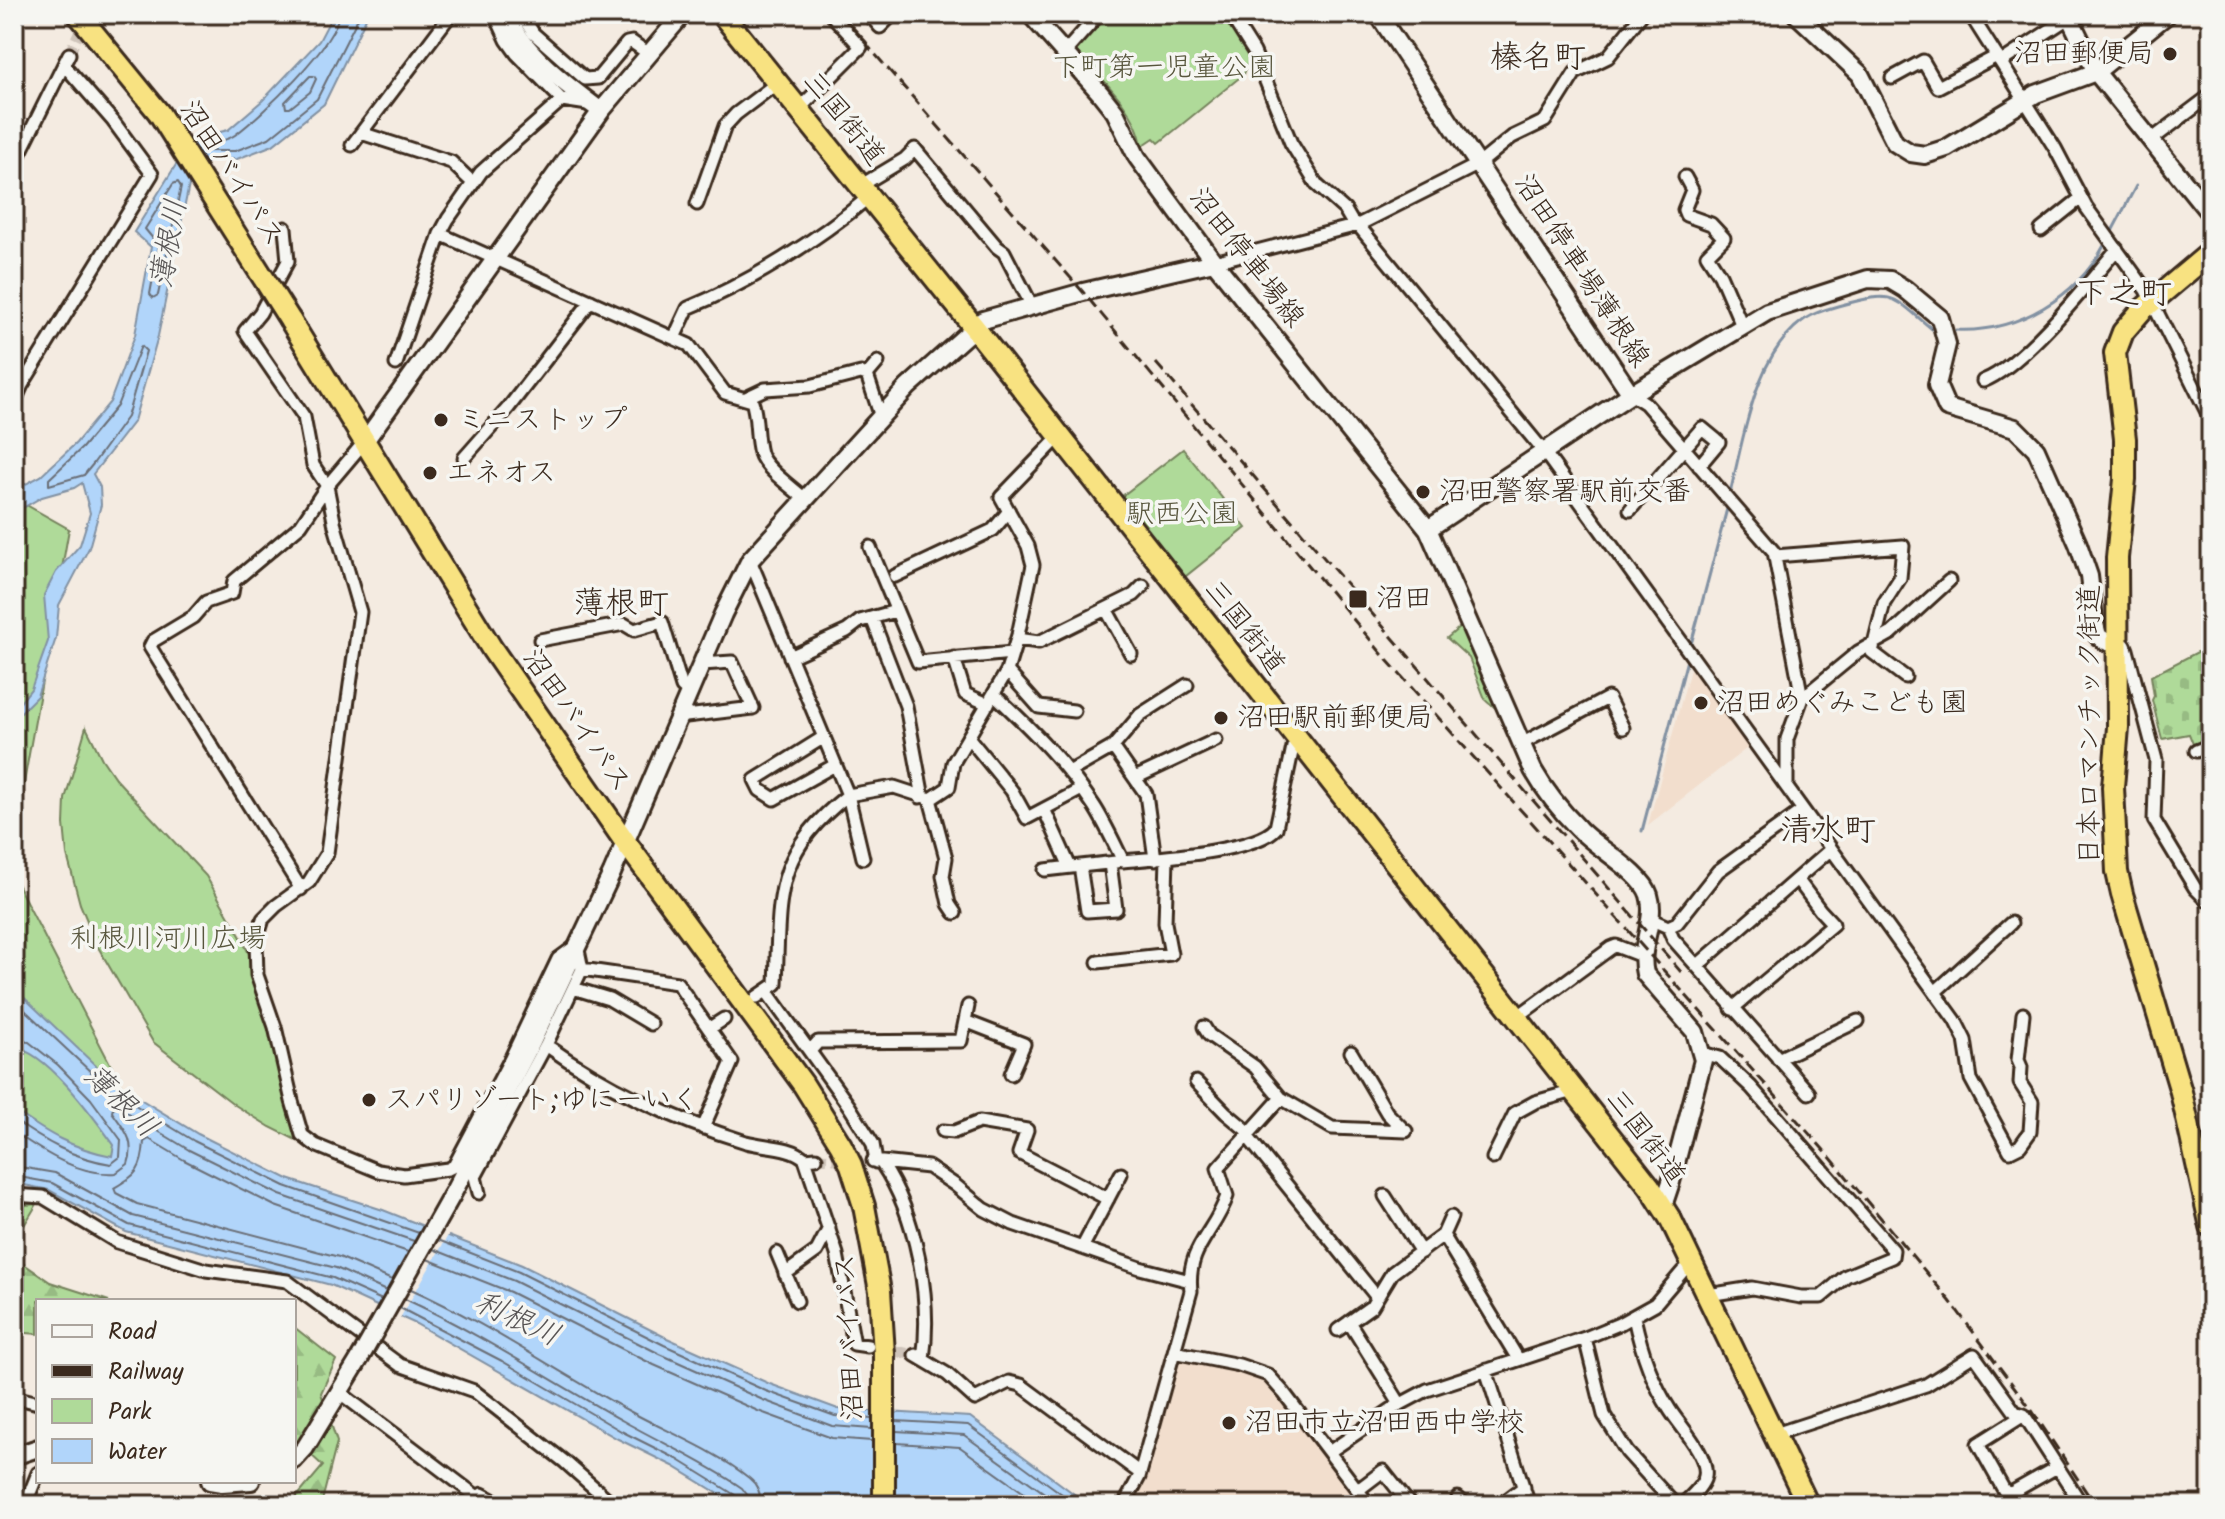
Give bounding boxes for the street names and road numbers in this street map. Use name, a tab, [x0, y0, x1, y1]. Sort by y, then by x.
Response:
street label: 三国街道	[790, 61, 896, 177]
street label: 沼田バイパス	[167, 92, 295, 256]
street label: 沼田停車場薄根線	[1501, 165, 1661, 377]
street label: 沼田停車場線	[1177, 178, 1315, 338]
street label: 三国街道	[1192, 570, 1296, 686]
street label: 日本ロマンチック街道	[2068, 585, 2113, 865]
street label: 沼田バイパス	[510, 640, 642, 802]
street label: 三国街道	[1593, 1080, 1697, 1196]
street label: 沼田バイパス	[823, 1252, 877, 1422]

